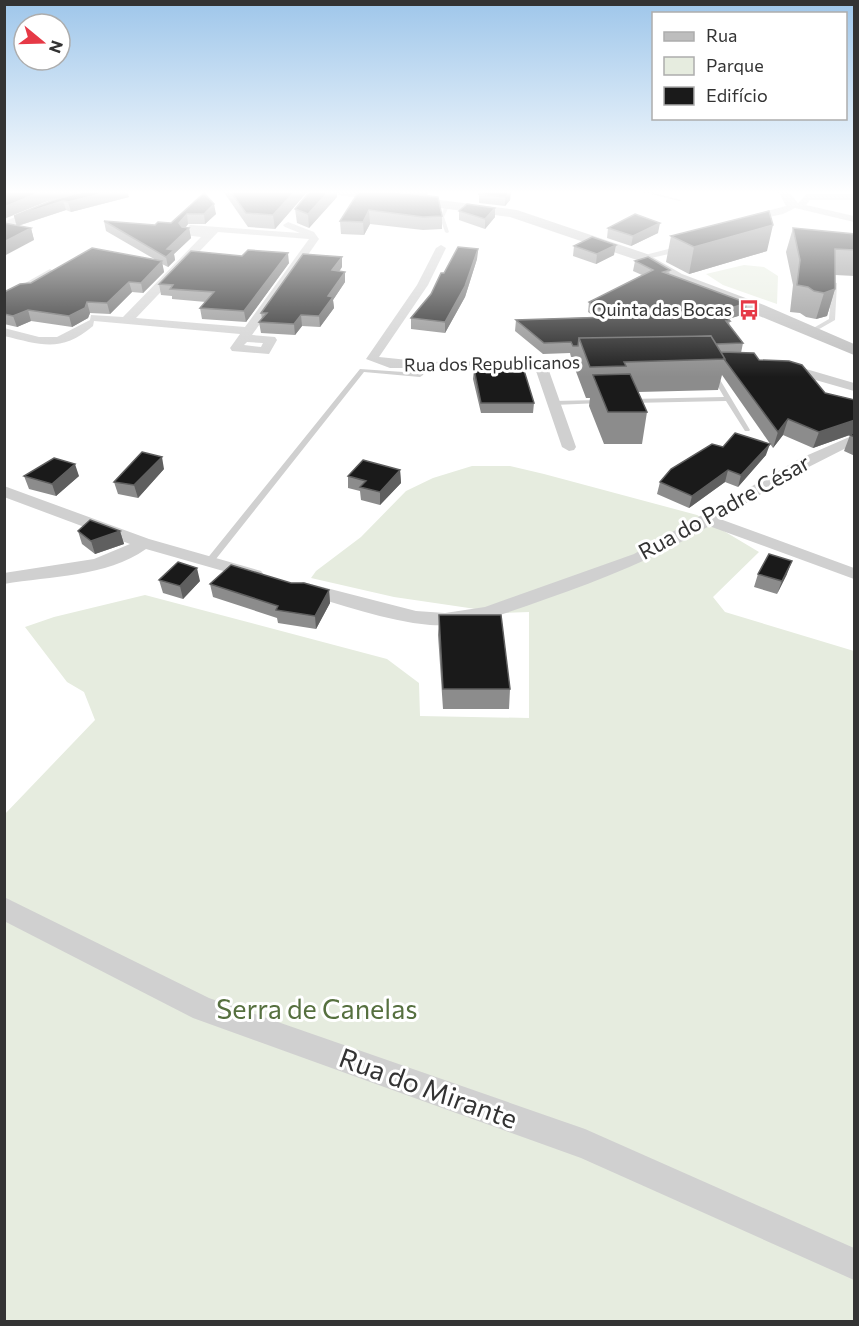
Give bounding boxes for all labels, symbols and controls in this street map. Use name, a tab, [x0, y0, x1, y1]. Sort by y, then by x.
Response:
north arrow	[12, 12, 72, 72]
legend	[652, 12, 847, 120]
text: Rua	[706, 24, 737, 46]
text: N	[46, 38, 68, 56]
text: Parque	[706, 54, 764, 76]
text: Edifício	[706, 84, 768, 106]
place label: Quinta das Bocas	[592, 298, 732, 320]
bus stop icon: Quinta das Bocas	[737, 298, 761, 322]
street label: Rua dos Republicanos	[404, 350, 580, 376]
street label: Rua do Padre César	[633, 448, 814, 565]
park label: Serra de Canelas	[216, 992, 418, 1025]
street label: Rua do Mirante	[335, 1040, 522, 1135]

